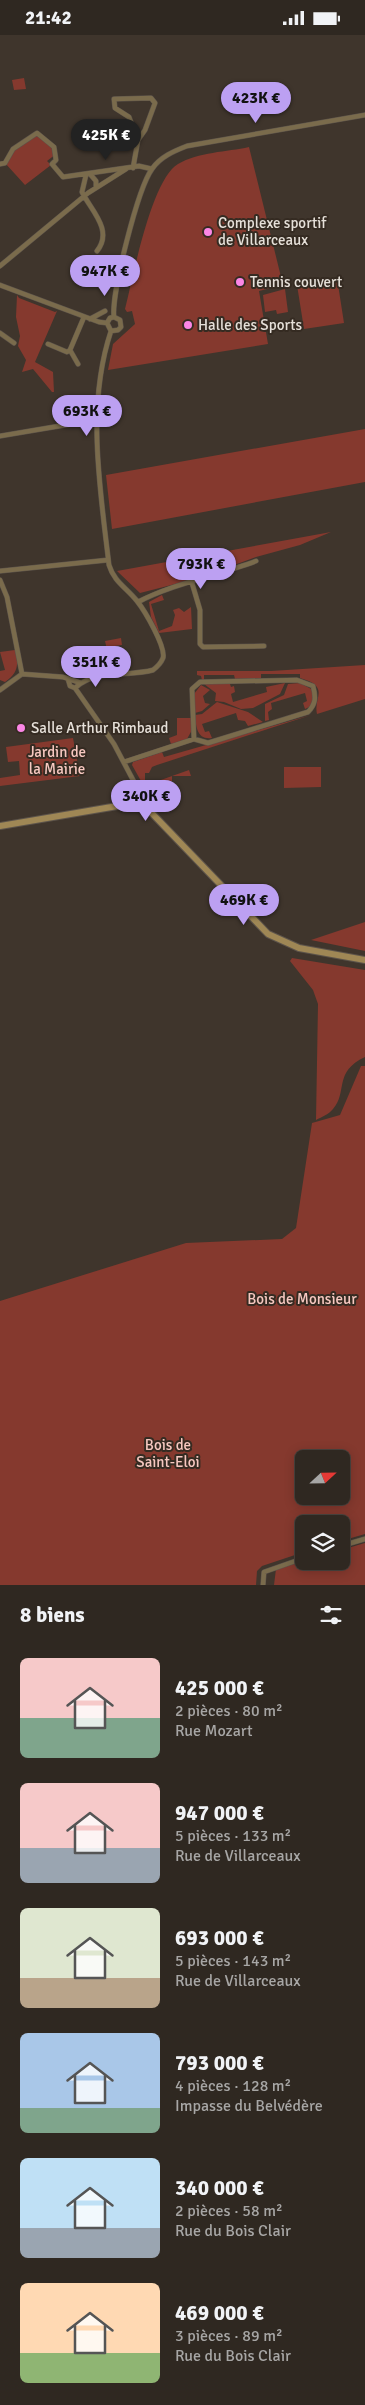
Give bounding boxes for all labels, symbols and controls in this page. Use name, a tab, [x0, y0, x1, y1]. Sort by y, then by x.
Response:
text: 21:42	[25, 6, 72, 30]
pin: 423K €	[215, 81, 297, 124]
text: 423K €	[232, 88, 280, 108]
pin: 425K €	[65, 119, 147, 161]
text: 425K €	[82, 125, 130, 145]
place label: Complexe sportif de Villarceaux	[218, 214, 327, 249]
marker: Complexe sportif de Villarceaux	[202, 226, 214, 238]
pin: 947K €	[64, 255, 146, 297]
text: 947K €	[81, 261, 129, 281]
place label: Tennis couvert	[250, 273, 342, 291]
marker: Tennis couvert	[234, 276, 246, 288]
place label: Halle des Sports	[198, 316, 303, 334]
marker: Halle des Sports	[182, 319, 194, 331]
pin: 693K €	[46, 395, 128, 437]
text: 693K €	[63, 401, 111, 421]
pin: 793K €	[160, 547, 242, 590]
text: 793K €	[177, 554, 225, 574]
pin: 351K €	[55, 645, 137, 688]
text: 351K €	[72, 652, 120, 672]
place label: Salle Arthur Rimbaud	[31, 719, 168, 737]
marker: Salle Arthur Rimbaud	[15, 722, 27, 734]
park label: Jardin de la Mairie	[28, 743, 86, 778]
pin: 340K €	[105, 779, 187, 822]
text: 340K €	[122, 786, 170, 806]
pin: 469K €	[203, 883, 285, 926]
text: 469K €	[220, 890, 268, 910]
park label: Bois de Monsieur	[247, 1290, 357, 1308]
park label: Bois de Saint-Eloi	[136, 1436, 200, 1471]
north arrow	[295, 1450, 350, 1505]
map controls	[295, 1450, 350, 1570]
button: layers	[295, 1515, 350, 1570]
icon: filters	[317, 1601, 345, 1629]
text: 8 biens	[20, 1602, 85, 1628]
text: 425 000 €	[175, 1675, 264, 1701]
icon: home	[60, 1678, 120, 1738]
text: 2 pièces · 80 m²	[175, 1701, 283, 1721]
text: Rue Mozart	[175, 1721, 253, 1741]
text: 947 000 €	[175, 1800, 264, 1826]
icon: home	[60, 1803, 120, 1863]
text: 5 pièces · 133 m²	[175, 1826, 291, 1846]
text: Rue de Villarceaux	[175, 1846, 301, 1866]
text: 693 000 €	[175, 1925, 264, 1951]
icon: home	[60, 1928, 120, 1988]
text: 5 pièces · 143 m²	[175, 1951, 291, 1971]
text: Rue de Villarceaux	[175, 1971, 301, 1991]
text: 793 000 €	[175, 2050, 264, 2076]
icon: home	[60, 2053, 120, 2113]
text: 4 pièces · 128 m²	[175, 2076, 291, 2096]
text: Impasse du Belvédère	[175, 2096, 323, 2116]
text: 340 000 €	[175, 2175, 264, 2201]
icon: home	[60, 2178, 120, 2238]
text: 2 pièces · 58 m²	[175, 2201, 283, 2221]
text: Rue du Bois Clair	[175, 2221, 291, 2241]
text: 469 000 €	[175, 2300, 264, 2326]
icon: home	[60, 2303, 120, 2363]
text: 3 pièces · 89 m²	[175, 2326, 283, 2346]
text: Rue du Bois Clair	[175, 2346, 291, 2366]

